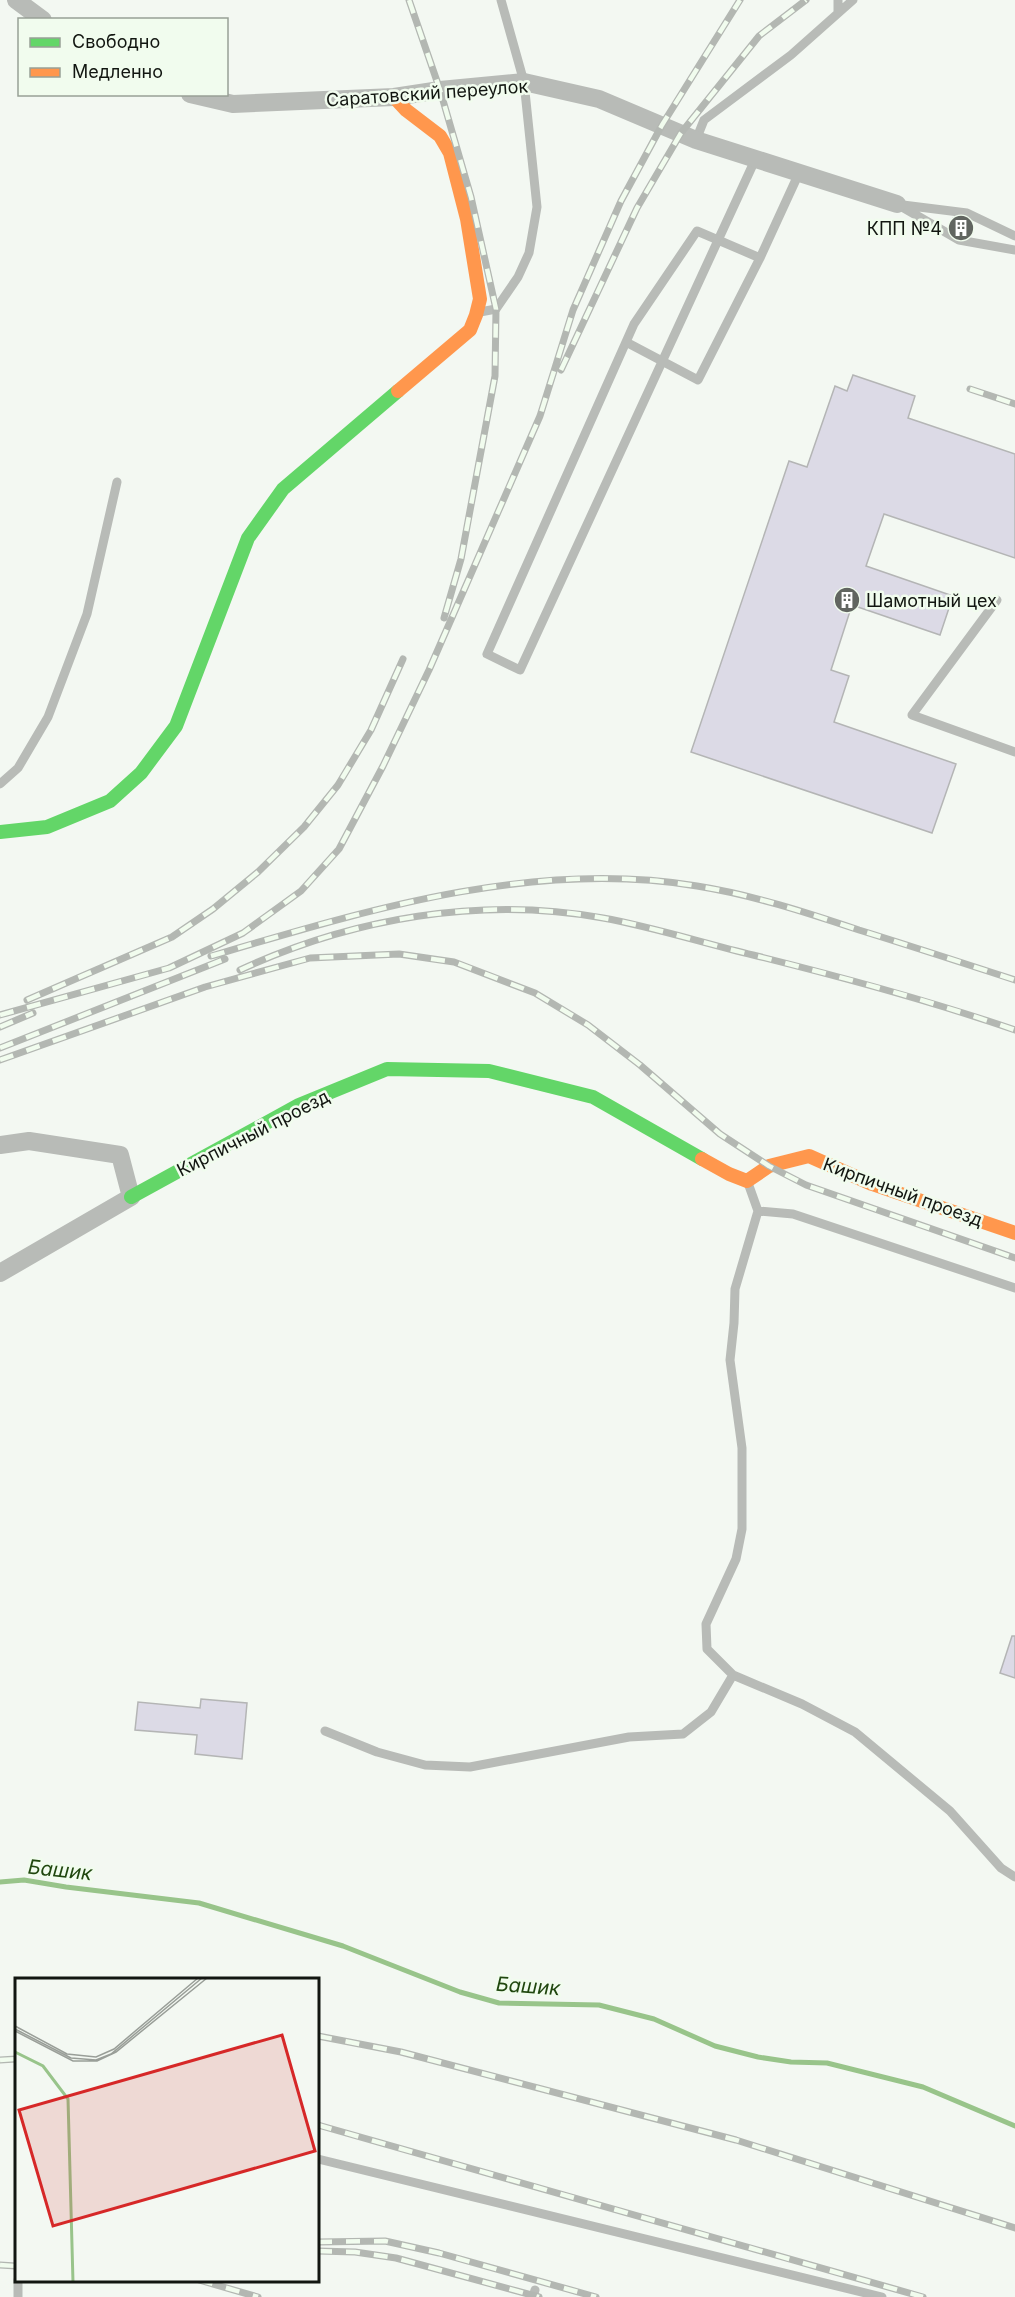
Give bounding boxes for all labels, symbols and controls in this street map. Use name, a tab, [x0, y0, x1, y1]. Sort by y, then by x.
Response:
legend	[18, 18, 228, 96]
text: Свободно	[72, 31, 160, 52]
text: Медленно	[72, 61, 163, 82]
street label: Саратовский переулок	[325, 75, 529, 111]
building icon: КПП №4	[946, 213, 976, 243]
place label: КПП №4	[867, 218, 942, 239]
building icon: Шамотный цех	[832, 585, 862, 615]
place label: Шамотный цех	[866, 590, 997, 611]
street label: Кирпичный проезд	[173, 1085, 333, 1181]
street label: Кирпичный проезд	[820, 1153, 986, 1231]
water label: Башик	[27, 1855, 94, 1885]
water label: Башик	[495, 1972, 562, 2000]
inset map	[15, 1978, 320, 2282]

